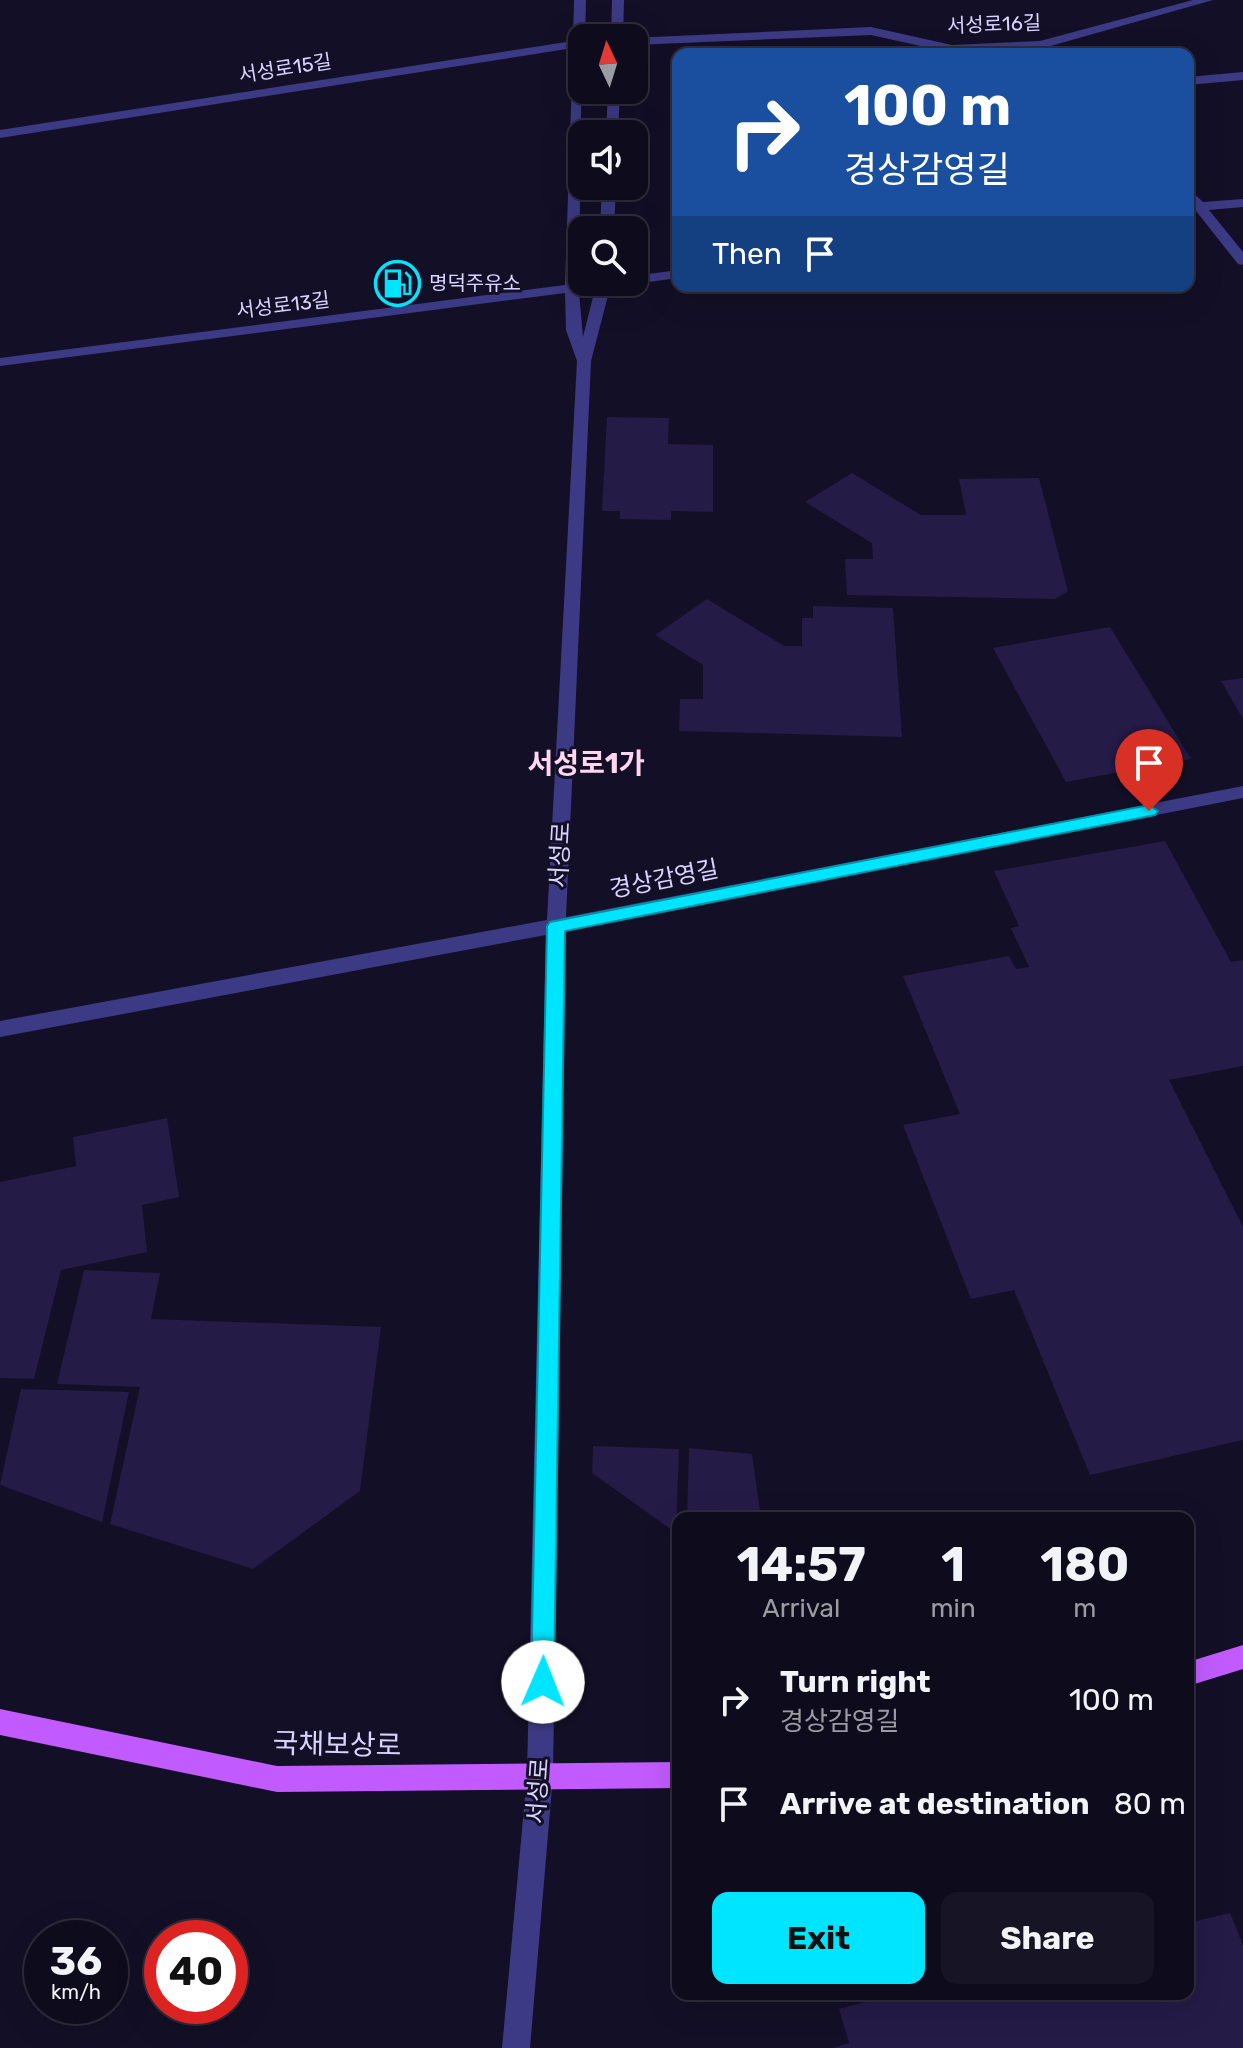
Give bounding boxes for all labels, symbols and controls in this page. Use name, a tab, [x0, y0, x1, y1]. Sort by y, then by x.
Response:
street label: 서성로16길	[946, 10, 1042, 38]
north arrow	[568, 24, 648, 104]
map controls	[568, 24, 648, 296]
street label: 서성로15길	[237, 49, 333, 87]
text: 100 m	[844, 73, 1011, 139]
icon: right	[712, 80, 816, 184]
button: sound	[568, 120, 648, 200]
text: 경상감영길	[844, 148, 1010, 191]
button: search	[568, 216, 648, 296]
icon: arrive	[798, 232, 842, 276]
text: Then	[712, 236, 782, 272]
fuel station icon: 명덕주유소	[374, 259, 422, 307]
place label: 명덕주유소	[429, 271, 521, 295]
street label: 서성로13길	[235, 287, 331, 323]
pin	[1115, 729, 1183, 811]
icon: arrive	[1127, 741, 1171, 785]
district label: 서성로1가	[528, 747, 645, 780]
street label: 서성로	[544, 821, 576, 889]
street label: 경상감영길	[607, 855, 721, 903]
text: 14:57	[737, 1536, 866, 1593]
text: 1	[941, 1536, 965, 1593]
text: 180	[1040, 1536, 1129, 1593]
text: Arrival	[762, 1593, 840, 1624]
text: min	[930, 1593, 976, 1624]
text: m	[1073, 1593, 1096, 1624]
position arrow	[501, 1640, 585, 1724]
text: Turn right	[780, 1664, 931, 1700]
icon: right	[712, 1678, 756, 1722]
text: 100 m	[1069, 1682, 1154, 1718]
text: 경상감영길	[780, 1706, 900, 1737]
street label: 국채보상로	[272, 1727, 402, 1762]
street label: 서성로	[522, 1757, 554, 1825]
icon: arrive	[712, 1782, 756, 1826]
text: Arrive at destination	[780, 1786, 1090, 1822]
text: 80 m	[1114, 1786, 1186, 1822]
button: Exit	[712, 1892, 925, 1984]
button: Share	[941, 1892, 1154, 1984]
speed limit sign: 40	[144, 1920, 248, 2024]
text: 36	[50, 1938, 102, 1985]
text: km/h	[51, 1980, 101, 2004]

